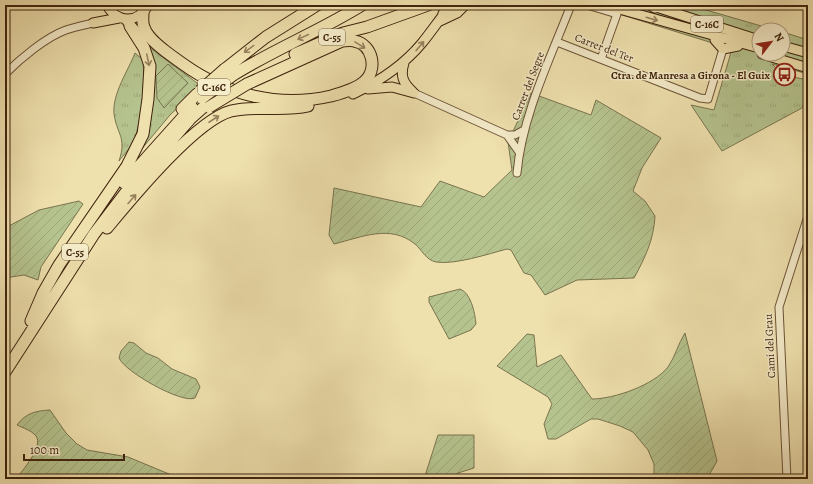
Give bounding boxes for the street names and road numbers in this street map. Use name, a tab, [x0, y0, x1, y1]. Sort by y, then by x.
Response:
road number: C-16C	[691, 16, 723, 32]
road number: C-55	[319, 29, 345, 45]
street label: Carrer del Ter	[572, 30, 636, 66]
street label: Carrer del Segre	[508, 49, 548, 122]
road number: C-16C	[198, 79, 230, 95]
road number: C-55	[62, 244, 88, 260]
street label: Camí del Grau	[761, 313, 779, 379]

